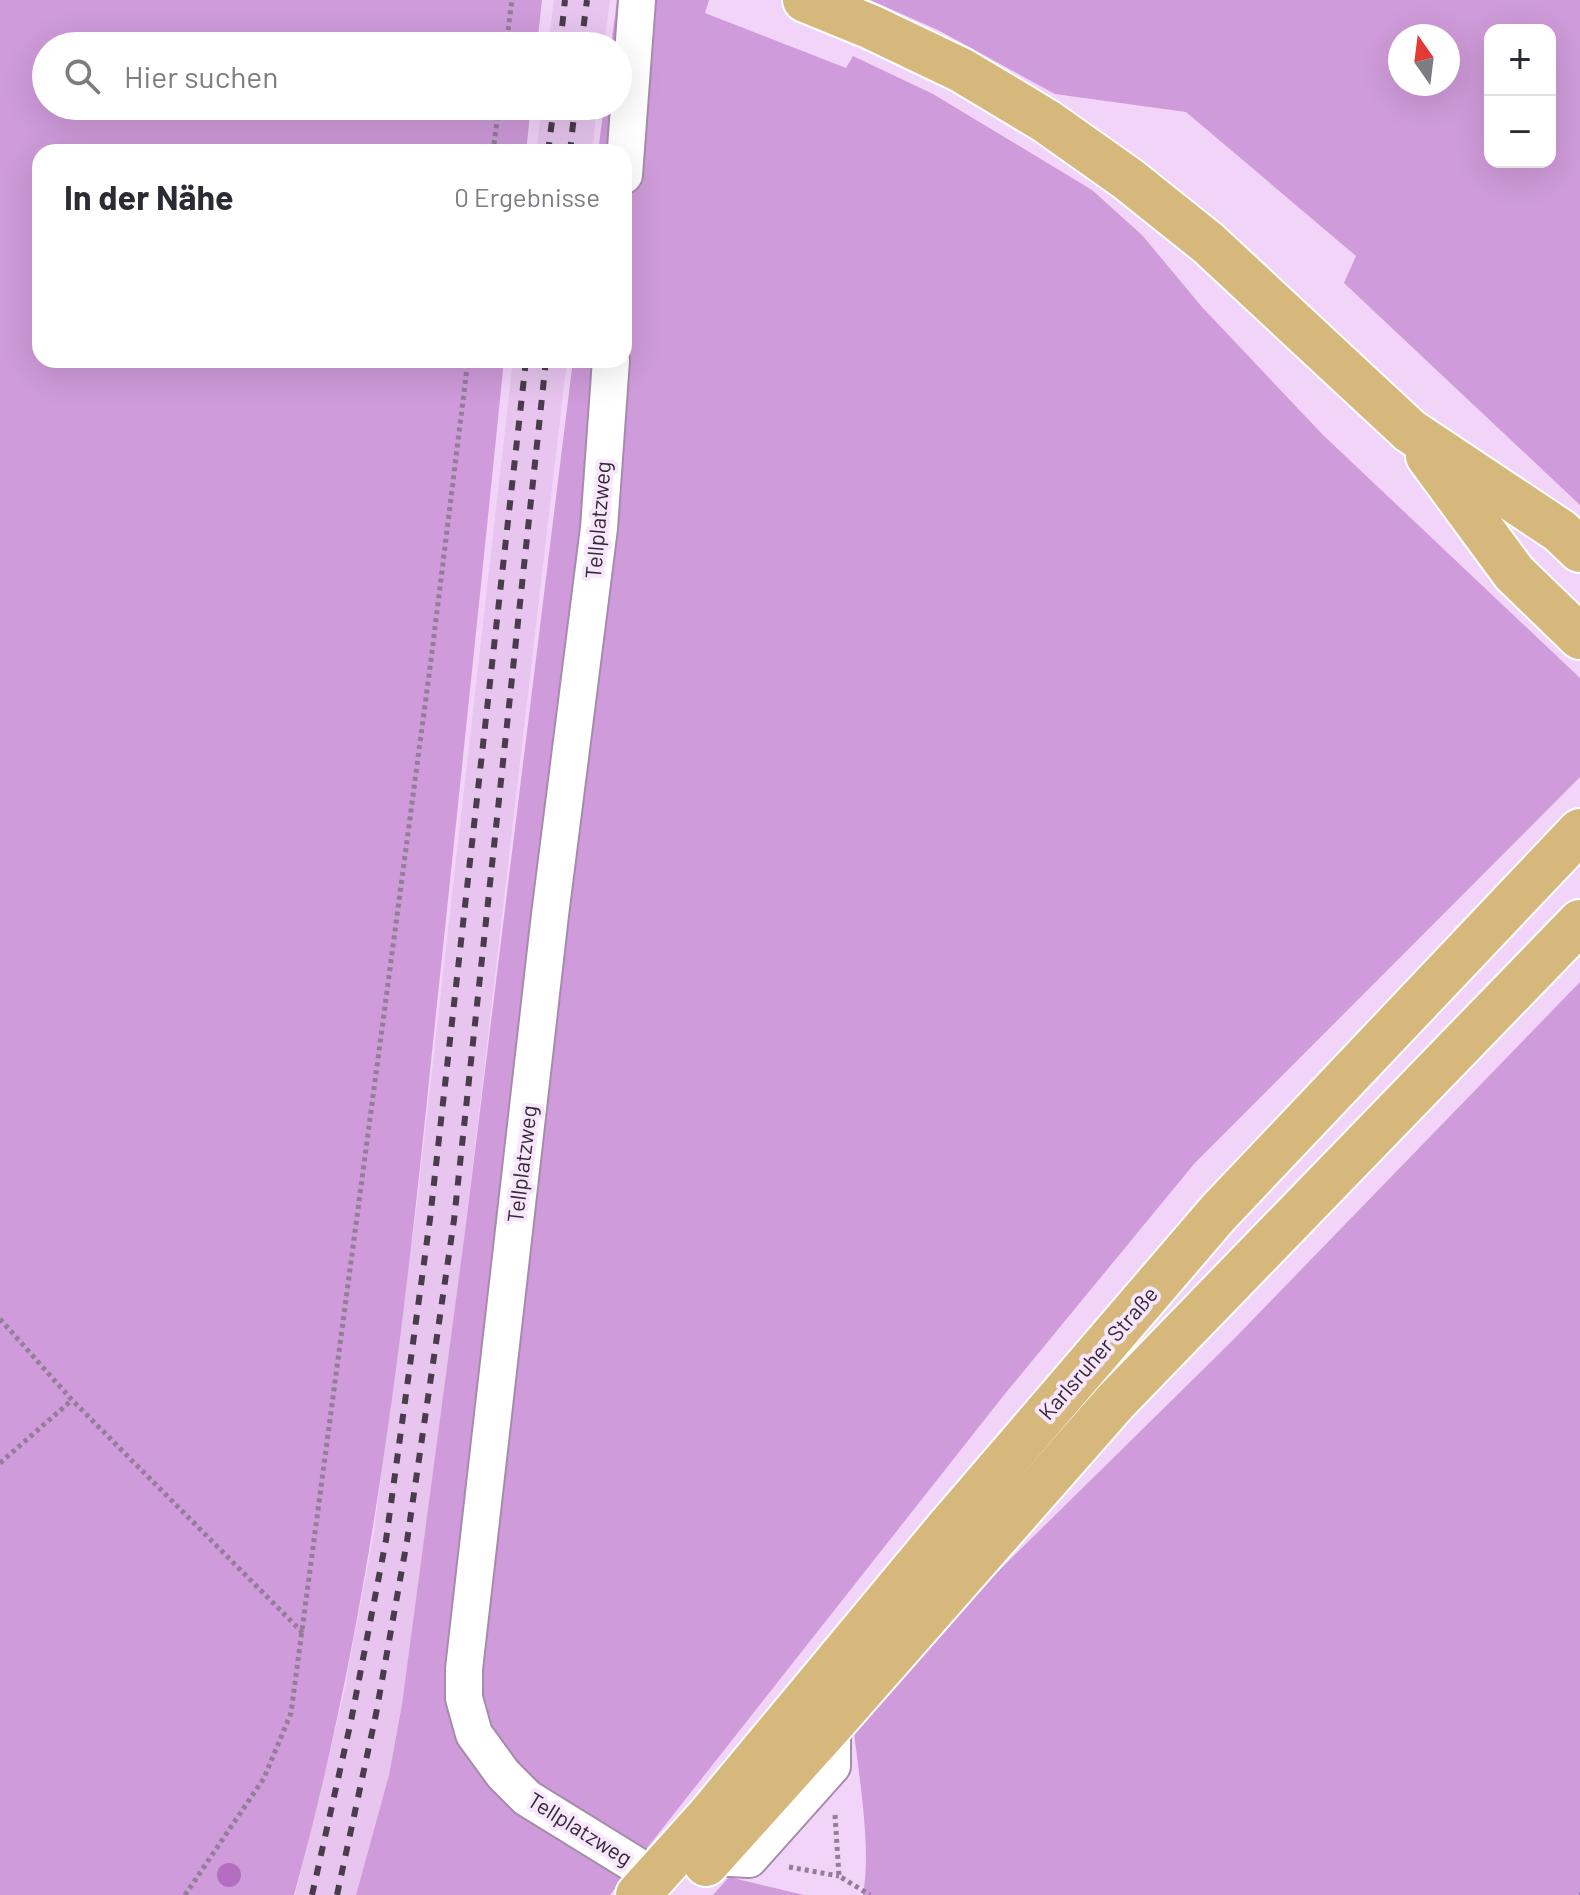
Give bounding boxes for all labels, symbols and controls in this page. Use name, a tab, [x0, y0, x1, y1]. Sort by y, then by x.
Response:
north arrow	[1388, 24, 1460, 96]
map controls	[1484, 24, 1556, 168]
button: +	[1484, 24, 1556, 96]
search box	[32, 32, 632, 120]
icon: search	[60, 54, 104, 98]
text: Hier suchen	[124, 58, 278, 94]
button: −	[1484, 96, 1556, 168]
text: In der Nähe	[64, 176, 234, 217]
text: 0 Ergebnisse	[454, 181, 600, 212]
street label: Tellplatzweg	[579, 460, 615, 580]
street label: Tellplatzweg	[501, 1104, 541, 1224]
street label: Karlsruher Straße	[1032, 1280, 1162, 1424]
street label: Tellplatzweg	[524, 1786, 637, 1870]

